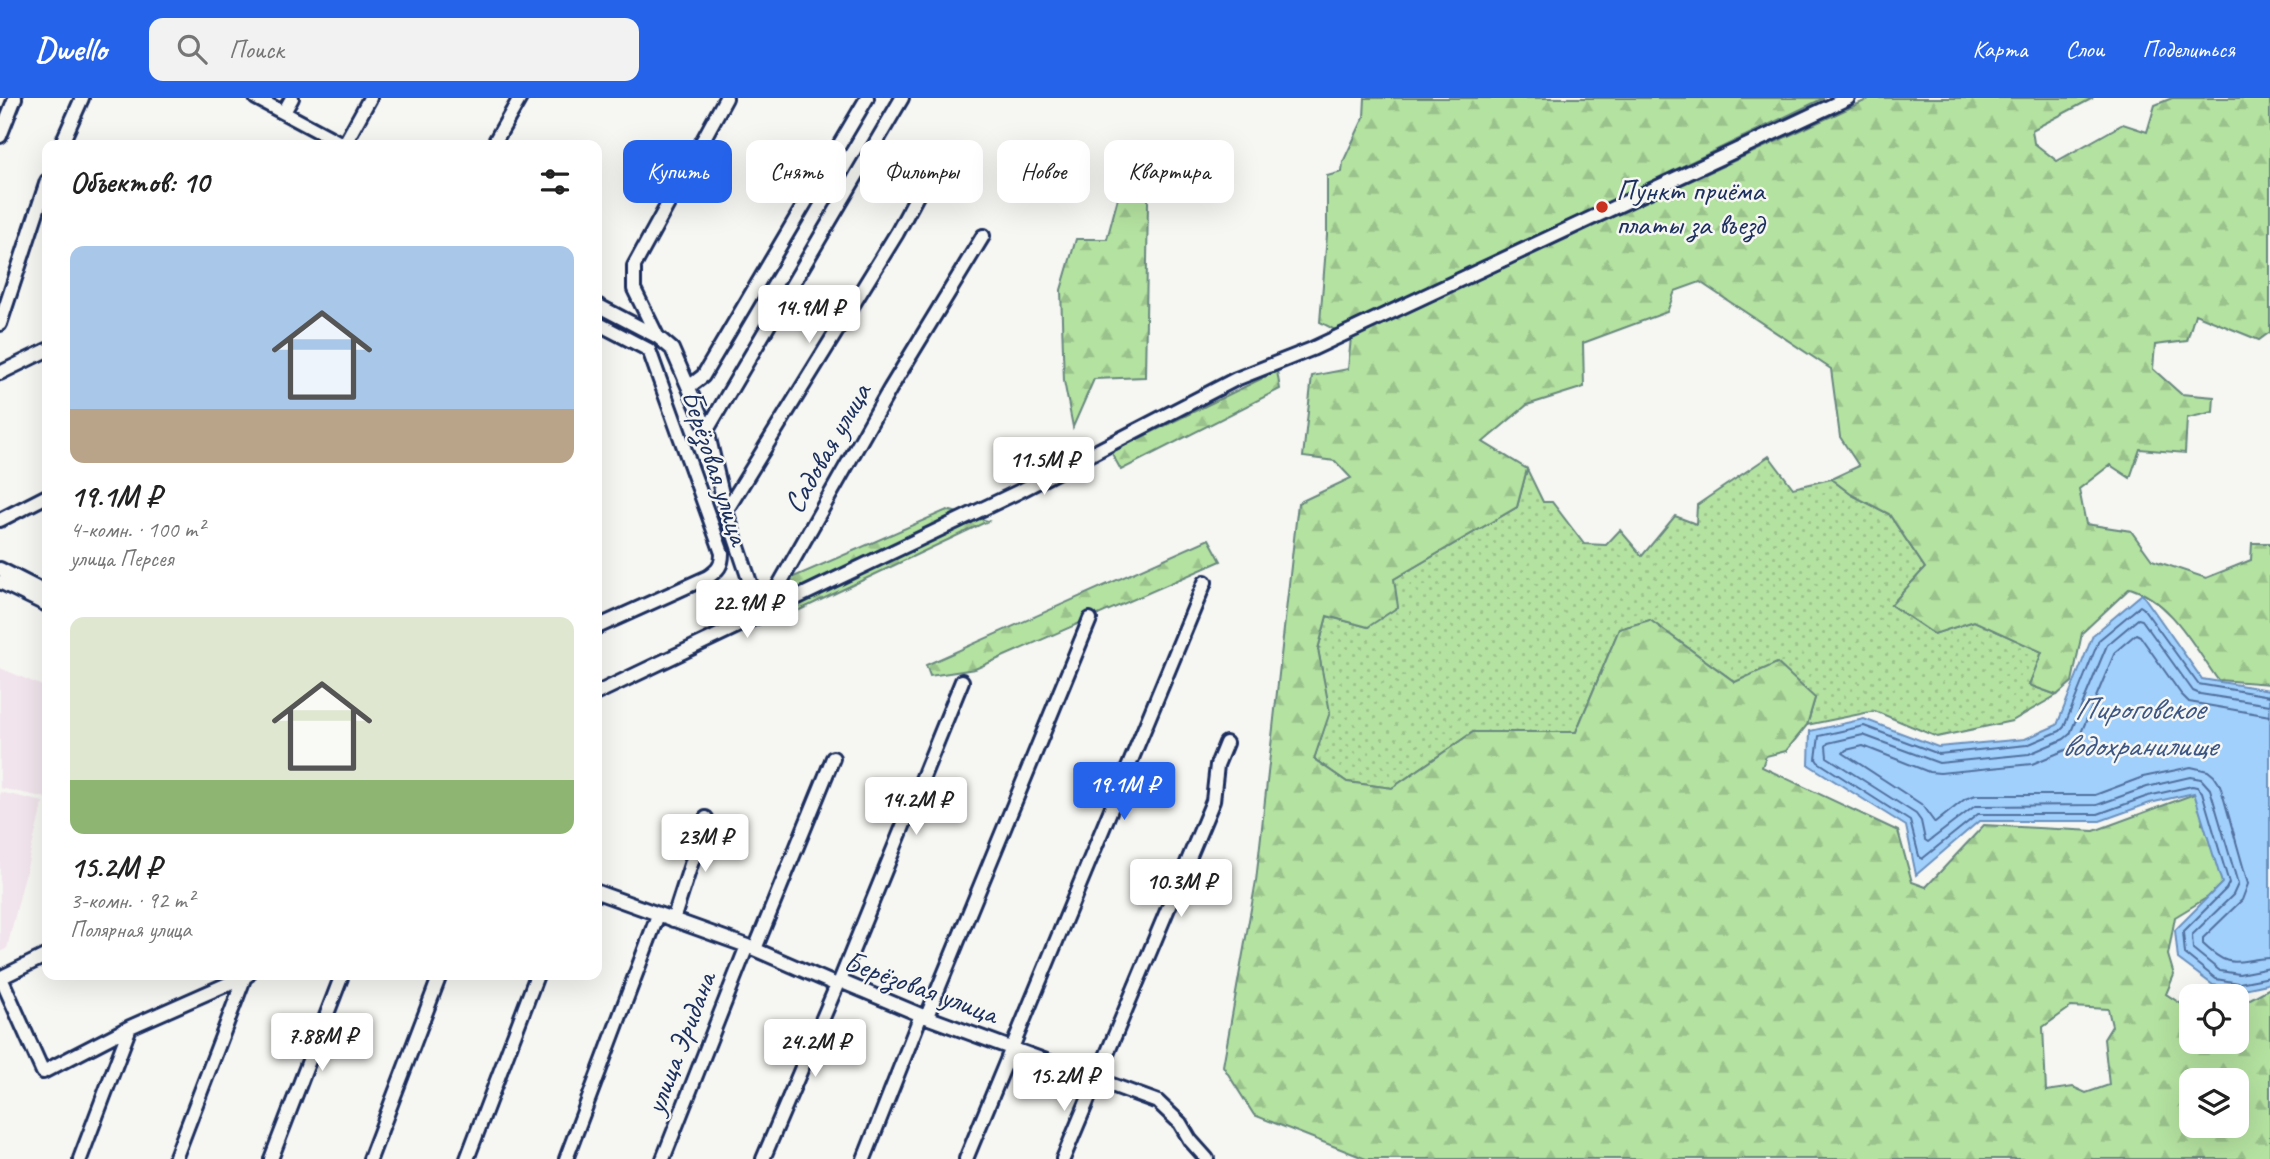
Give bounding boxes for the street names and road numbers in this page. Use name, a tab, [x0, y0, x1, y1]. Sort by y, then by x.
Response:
street label: Садовая улица	[775, 375, 880, 520]
street label: Берёзовая улица	[673, 385, 760, 552]
street label: Берёзовая улица	[839, 942, 1006, 1033]
street label: улица Эридана	[635, 964, 725, 1121]

